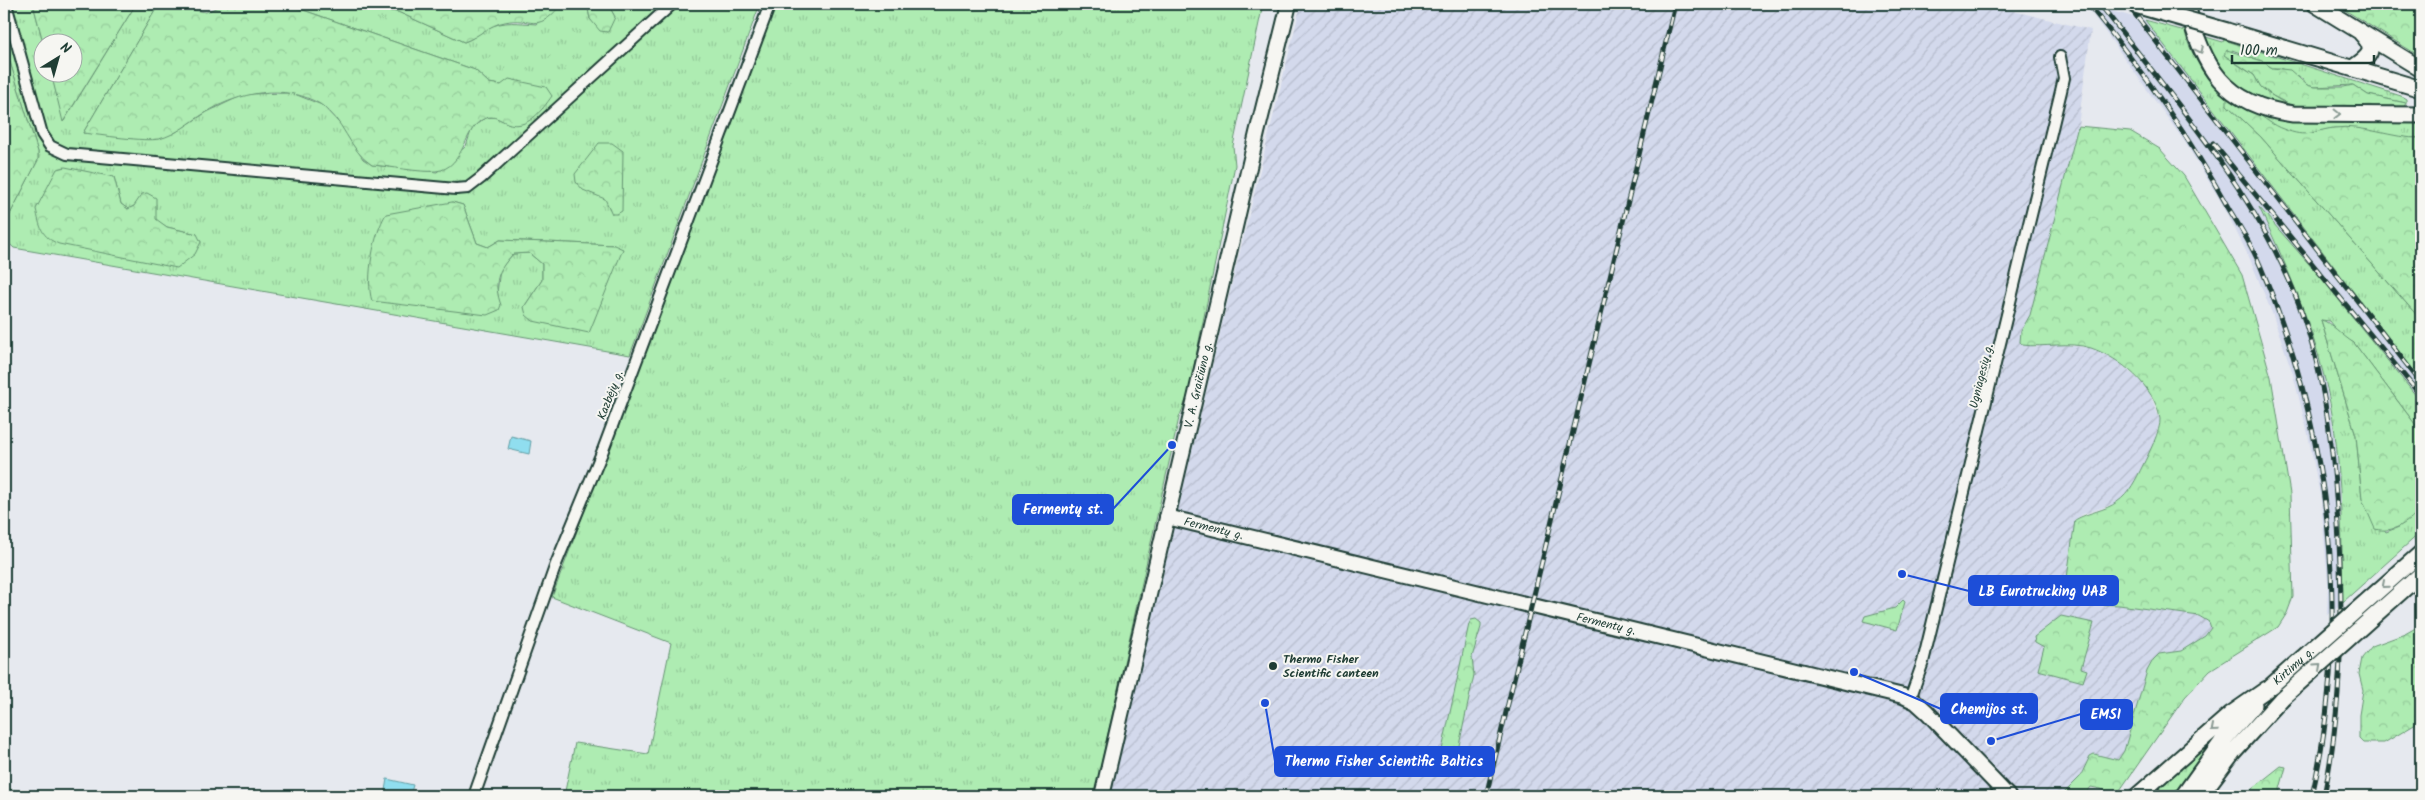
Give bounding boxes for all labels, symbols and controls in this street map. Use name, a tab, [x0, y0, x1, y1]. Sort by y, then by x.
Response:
north arrow	[32, 32, 82, 82]
scale bar	[2232, 32, 2375, 64]
text: N	[55, 37, 75, 60]
text: 100 m	[2240, 39, 2278, 63]
one-way arrow	[2194, 45, 2205, 54]
one-way arrow	[2334, 109, 2342, 120]
street label: V. A. Graičiūno g.	[1179, 340, 1218, 430]
street label: Ugniagesių g.	[1964, 342, 1999, 410]
street label: Kazbėjų g.	[592, 367, 629, 423]
callout: Fermentų st.	[1013, 495, 1113, 524]
text: Fermentų st.	[1023, 499, 1103, 521]
street label: Fermentų g.	[1182, 512, 1245, 545]
callout: LB Eurotrucking UAB	[1969, 576, 2118, 605]
one-way arrow	[2381, 579, 2390, 588]
text: LB Eurotrucking UAB	[1978, 581, 2108, 603]
street label: Fermentų g.	[1574, 608, 1638, 641]
street label: Kirtimų g.	[2269, 643, 2319, 690]
place label: Thermo Fisher Scientific canteen	[1283, 650, 1379, 683]
marker: Thermo Fisher Scientific canteen	[1267, 660, 1279, 672]
one-way arrow	[2313, 662, 2322, 671]
callout: Chemijos st.	[1941, 694, 2037, 723]
text: Chemijos st.	[1951, 699, 2027, 721]
callout: EMSI	[2081, 700, 2132, 729]
text: EMSI	[2091, 704, 2121, 726]
one-way arrow	[2211, 723, 2220, 732]
callout: Thermo Fisher Scientific Baltics	[1275, 747, 1494, 776]
text: Thermo Fisher Scientific Baltics	[1285, 751, 1484, 773]

